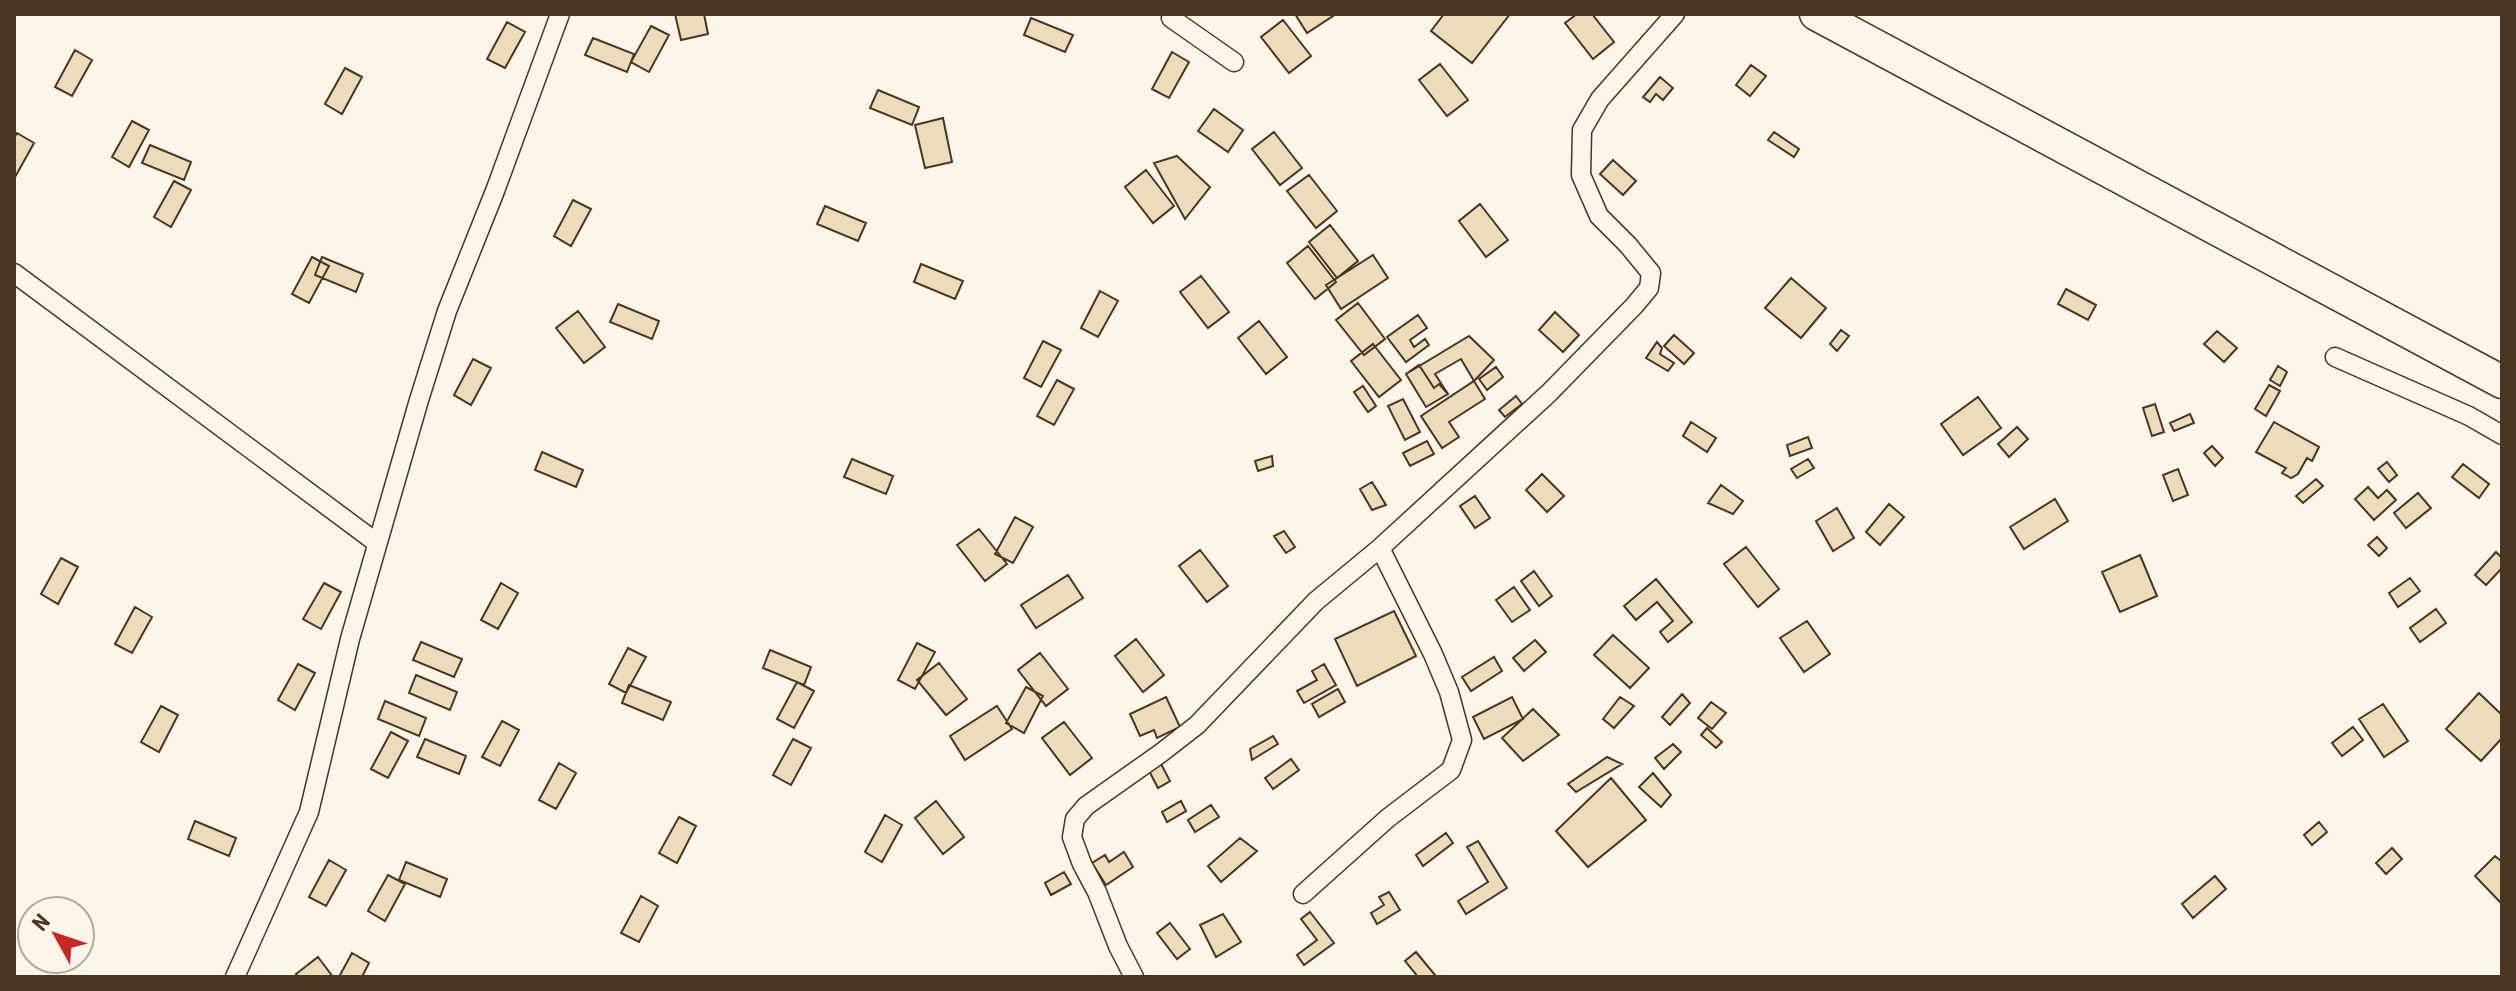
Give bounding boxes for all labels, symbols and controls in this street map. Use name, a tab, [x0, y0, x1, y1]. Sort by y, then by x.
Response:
north arrow	[16, 895, 96, 975]
text: N	[27, 909, 55, 936]

